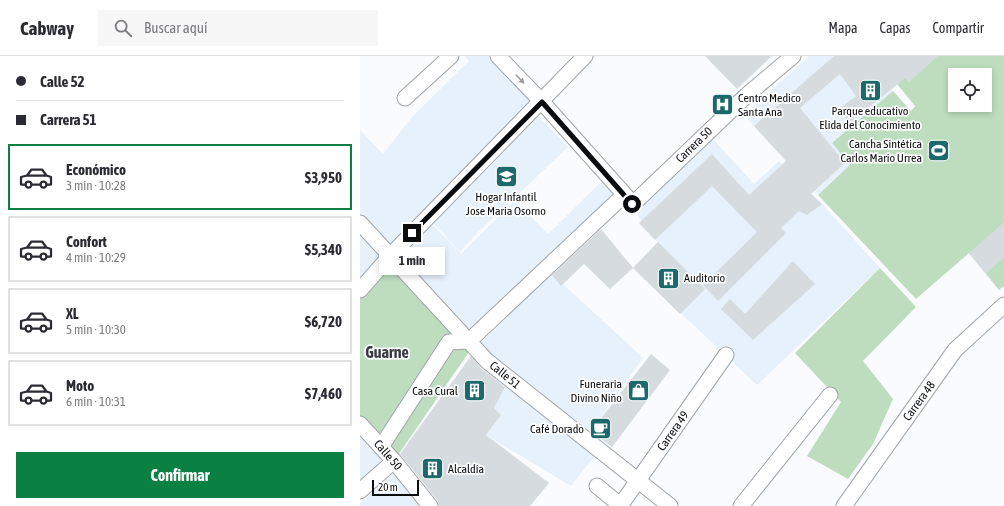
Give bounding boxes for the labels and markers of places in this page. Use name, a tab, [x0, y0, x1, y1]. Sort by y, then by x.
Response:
building icon: Parque educativo Elida del Conocimiento	[857, 77, 883, 103]
place label: Centro Medico Santa Ana	[738, 91, 801, 119]
hospital icon: Centro Medico Santa Ana	[710, 92, 736, 118]
place label: Parque educativo Elida del Conocimiento	[819, 104, 921, 132]
place label: Cancha Sintética Carlos Mario Urrea	[841, 137, 922, 165]
sports icon: Cancha Sintética Carlos Mario Urrea	[925, 138, 951, 164]
school or university icon: Hogar Infantil Jose Maria Osorno	[493, 163, 519, 189]
place label: Hogar Infantil Jose Maria Osorno	[466, 190, 546, 218]
building icon: Auditorio	[656, 265, 682, 291]
place label: Auditorio	[684, 271, 725, 285]
place label: Funeraria Divino Niño	[570, 377, 622, 405]
building icon: Casa Cural	[461, 378, 487, 404]
shop icon: Funeraria Divino Niño	[625, 378, 651, 404]
place label: Casa Cural	[412, 384, 459, 398]
cafe icon: Café Dorado	[587, 416, 613, 442]
place label: Café Dorado	[530, 422, 584, 436]
building icon: Alcaldía	[419, 456, 445, 482]
place label: Alcaldía	[448, 462, 484, 476]

